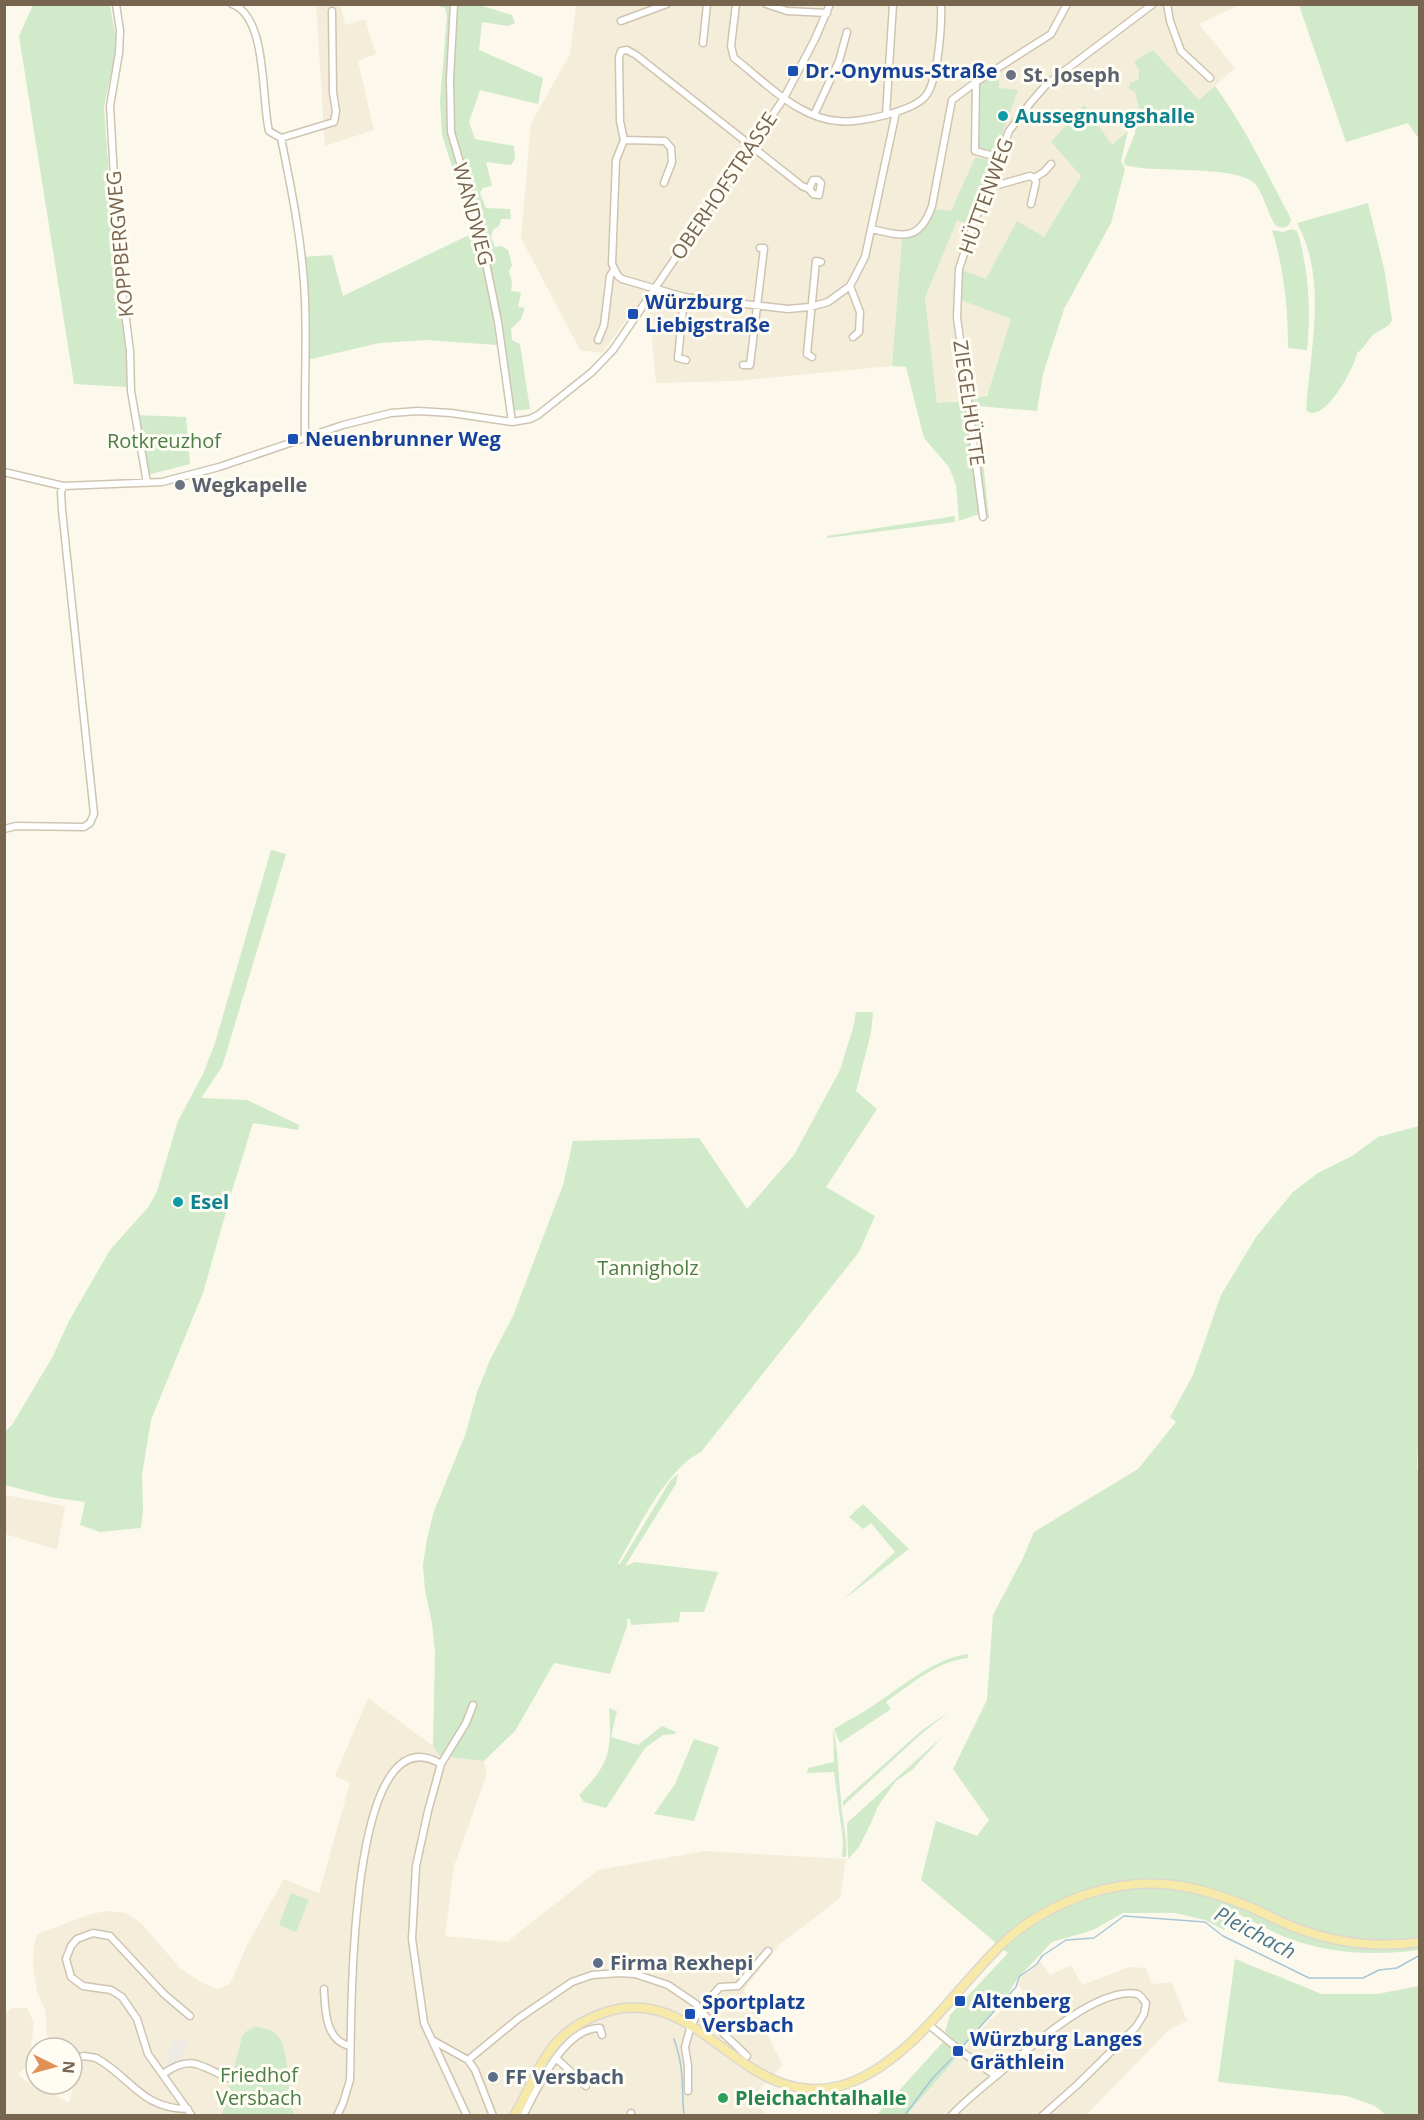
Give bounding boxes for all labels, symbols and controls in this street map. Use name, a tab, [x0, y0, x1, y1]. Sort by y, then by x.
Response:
place label: Dr.-Onymus-Straße	[805, 57, 998, 84]
place label: St. Joseph	[1023, 61, 1120, 88]
marker: Dr.-Onymus-Straße	[786, 64, 800, 78]
marker: St. Joseph	[1004, 68, 1018, 82]
place label: Aussegnungshalle	[1015, 102, 1195, 129]
street label: OBERHOFSTRASSE	[664, 107, 783, 265]
marker: Aussegnungshalle	[996, 109, 1010, 123]
street label: HÜTTENWEG	[952, 134, 1019, 258]
street label: WANDWEG	[447, 160, 500, 268]
street label: KOPPBERGWEG	[100, 170, 139, 318]
place label: Würzburg Liebigstraße	[645, 288, 770, 338]
marker: Würzburg Liebigstraße	[626, 307, 640, 321]
street label: ZIEGELHÜTTE	[947, 338, 992, 468]
place label: Neuenbrunner Weg	[305, 425, 502, 452]
park label: Rotkreuzhof	[107, 427, 222, 454]
marker: Neuenbrunner Weg	[286, 432, 300, 446]
place label: Wegkapelle	[192, 471, 307, 498]
marker: Wegkapelle	[173, 478, 187, 492]
place label: Esel	[190, 1188, 229, 1215]
marker: Esel	[171, 1195, 185, 1209]
park label: Tannigholz	[597, 1254, 699, 1281]
water label: Pleichach	[1210, 1899, 1301, 1965]
place label: Firma Rexhepi	[610, 1949, 753, 1976]
marker: Firma Rexhepi	[591, 1956, 605, 1970]
place label: Altenberg	[972, 1987, 1071, 2014]
place label: Sportplatz Versbach	[702, 1988, 805, 2038]
marker: Altenberg	[953, 1994, 967, 2008]
marker: Sportplatz Versbach	[683, 2007, 697, 2021]
place label: Würzburg Langes Gräthlein	[970, 2025, 1142, 2075]
north arrow	[24, 2036, 84, 2096]
marker: Würzburg Langes Gräthlein	[951, 2044, 965, 2058]
text: N	[57, 2060, 80, 2075]
park label: Friedhof Versbach	[216, 2061, 302, 2111]
place label: FF Versbach	[505, 2063, 624, 2090]
marker: FF Versbach	[486, 2070, 500, 2084]
place label: Pleichachtalhalle	[735, 2084, 907, 2111]
marker: Pleichachtalhalle	[716, 2091, 730, 2105]

